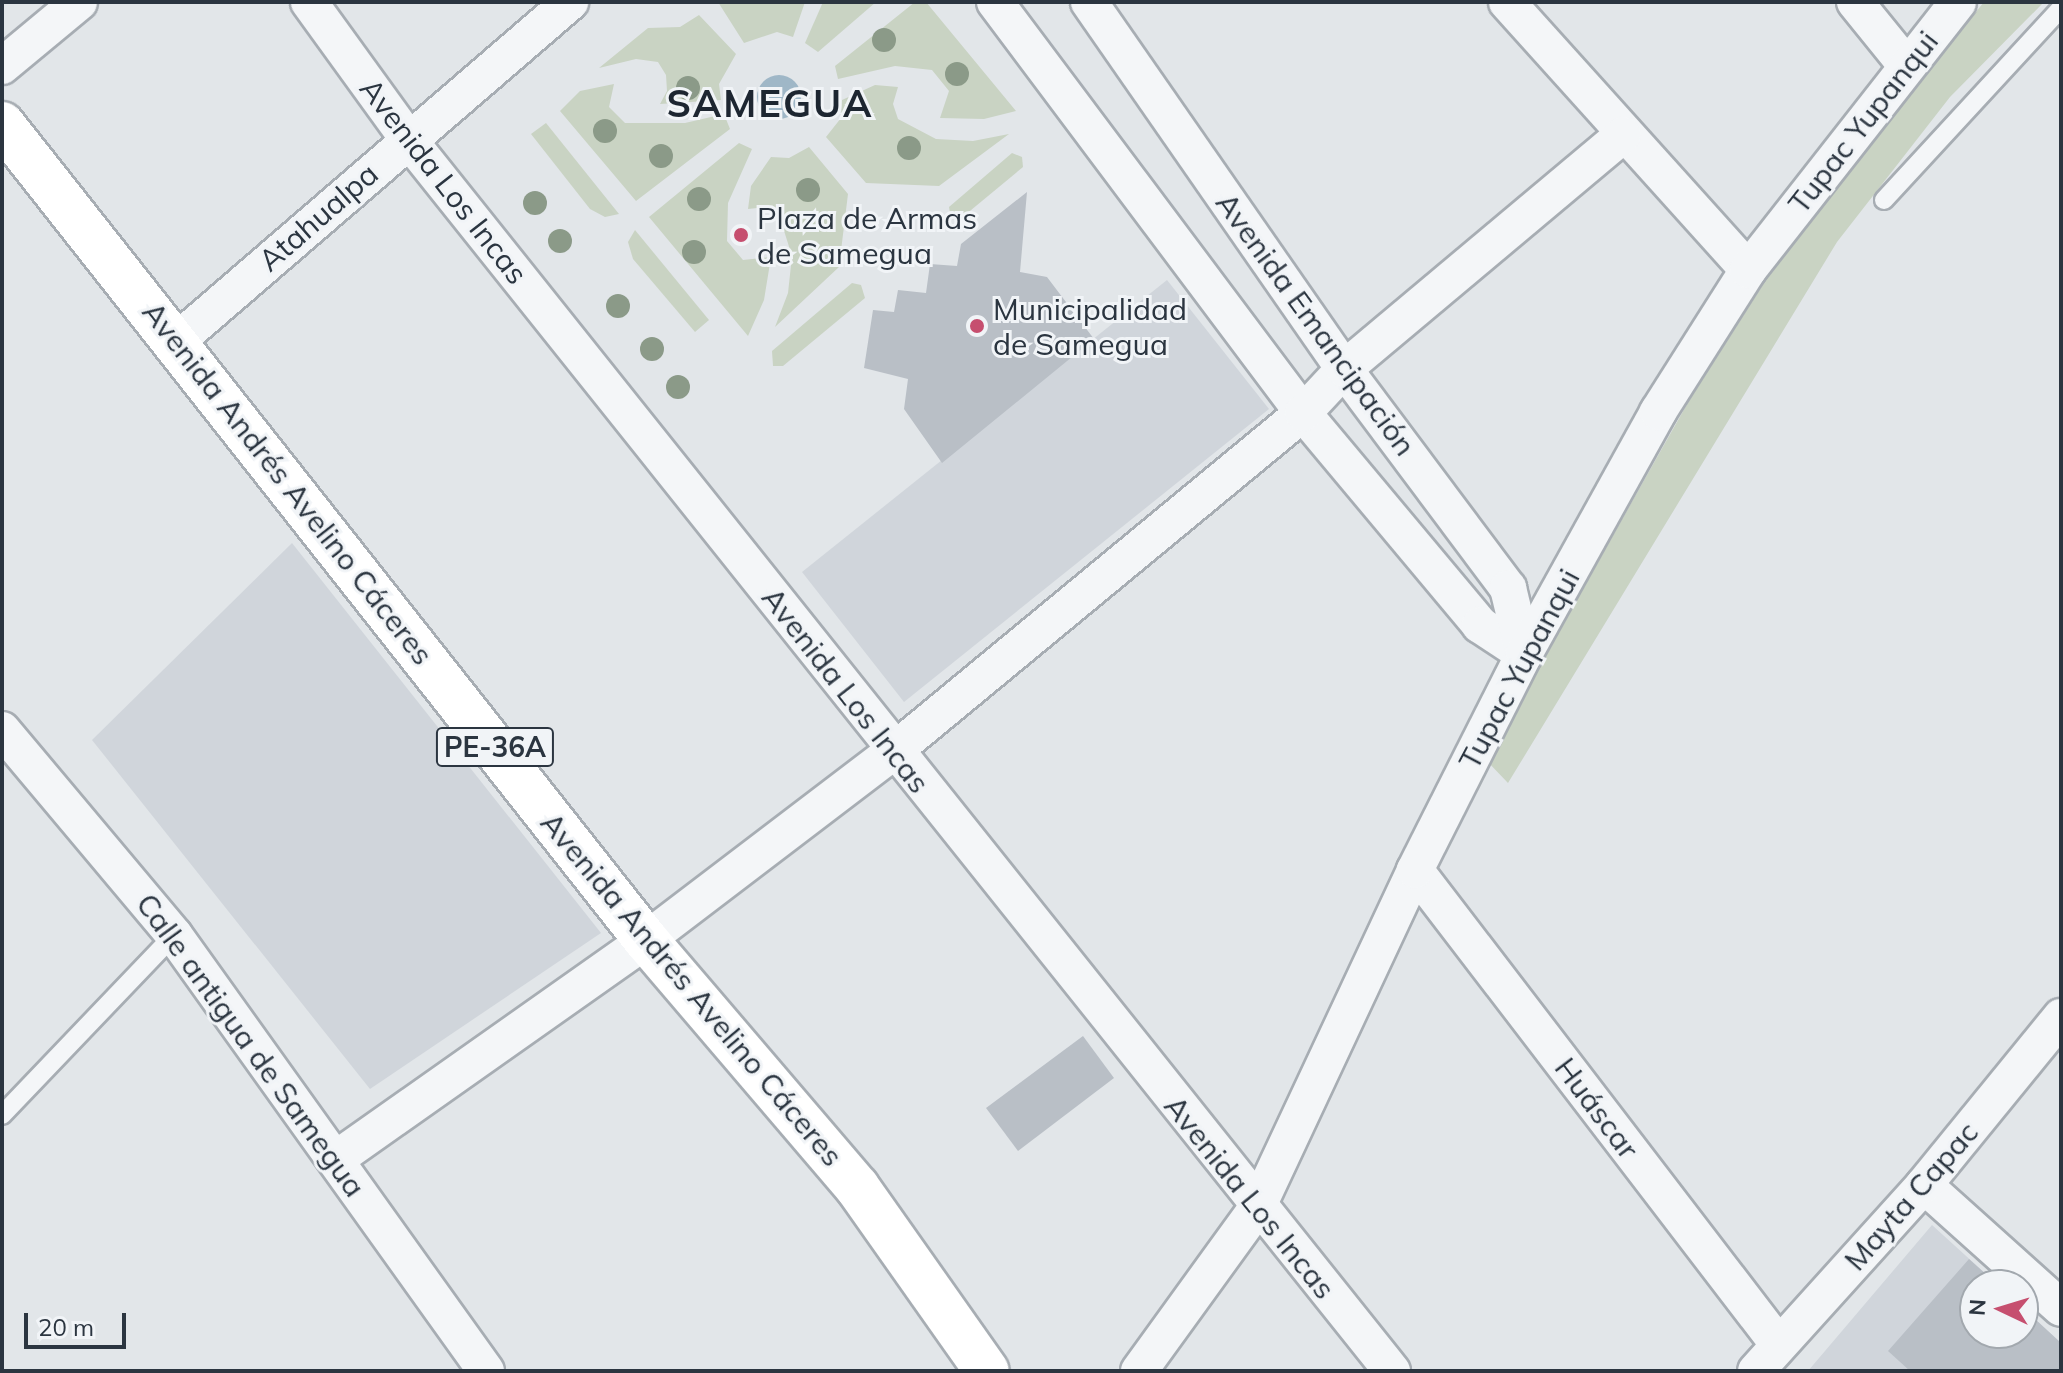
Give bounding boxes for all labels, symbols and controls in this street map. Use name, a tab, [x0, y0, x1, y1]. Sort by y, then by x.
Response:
street label: Tupac Yupanqui	[1781, 24, 1945, 220]
street label: Avenida Los Incas	[353, 71, 535, 291]
district label: SAMEGUA	[666, 81, 874, 127]
street label: Atahualpa	[251, 155, 385, 279]
street label: Avenida Emancipación	[1209, 186, 1423, 462]
place label: Plaza de Armas de Samegua	[757, 200, 977, 270]
marker: Plaza de Armas de Samegua	[732, 226, 750, 244]
place label: Municipalidad de Samegua	[993, 291, 1187, 362]
street label: Avenida Andrés Avelino Cáceres	[135, 294, 441, 672]
marker: Municipalidad de Samegua	[968, 317, 986, 335]
street label: Tupac Yupanqui	[1451, 563, 1587, 775]
street label: Avenida Los Incas	[755, 580, 937, 800]
road number: PE-36A	[435, 723, 555, 771]
street label: Avenida Andrés Avelino Cáceres	[533, 805, 851, 1173]
street label: Calle antigua de Samegua	[129, 886, 373, 1204]
street label: Huáscar	[1547, 1051, 1647, 1165]
street label: Avenida Los Incas	[1157, 1088, 1343, 1306]
street label: Mayta Capac	[1837, 1114, 1985, 1278]
north arrow	[1959, 1269, 2039, 1349]
scale bar	[28, 1297, 130, 1347]
text: N	[1963, 1298, 1992, 1317]
text: 20 m	[38, 1312, 94, 1342]

